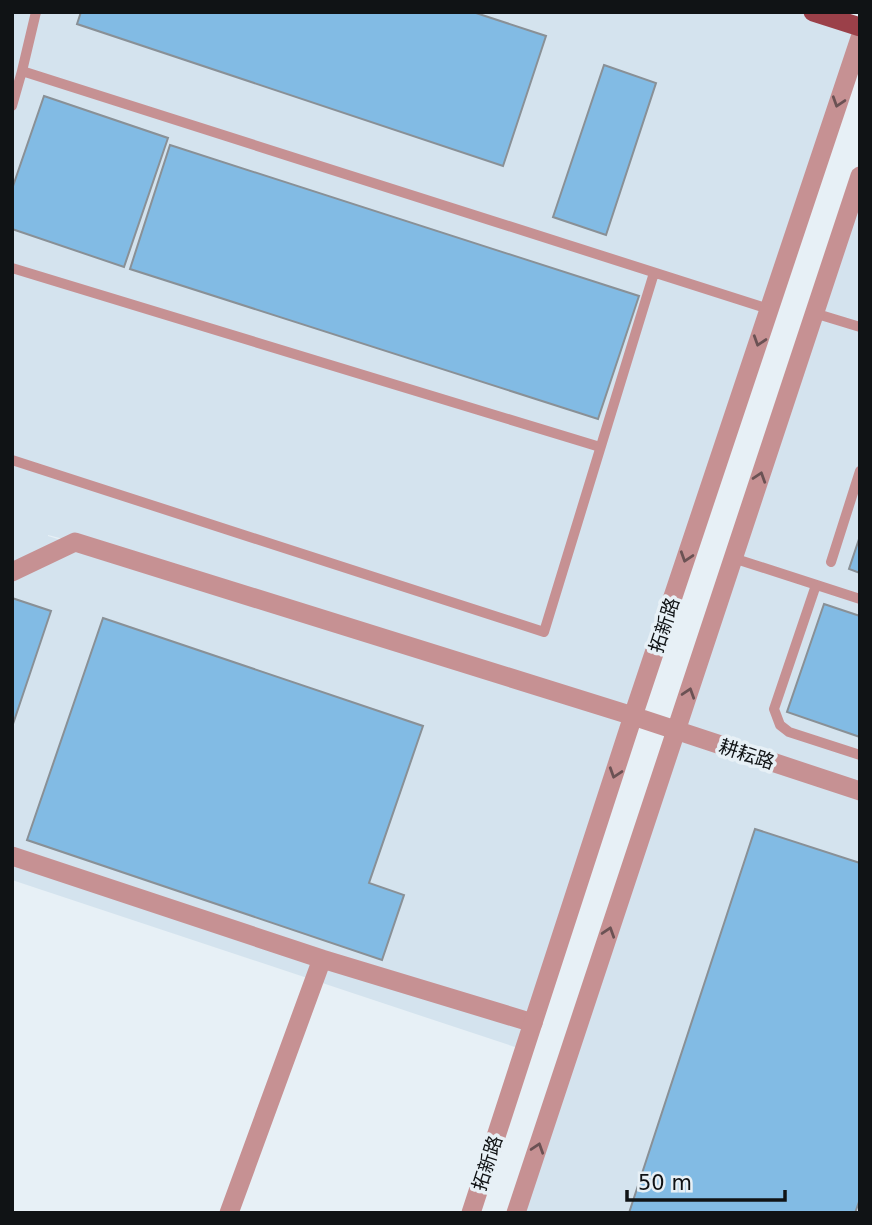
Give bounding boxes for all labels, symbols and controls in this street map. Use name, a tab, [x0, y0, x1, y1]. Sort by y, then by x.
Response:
one-way arrow	[832, 96, 846, 108]
one-way arrow	[752, 335, 767, 347]
one-way arrow	[752, 471, 766, 484]
one-way arrow	[680, 551, 695, 563]
street label: 拓新路	[645, 594, 683, 656]
one-way arrow	[680, 687, 695, 699]
street label: 耕耘路	[716, 735, 778, 773]
one-way arrow	[609, 766, 623, 779]
one-way arrow	[601, 926, 615, 939]
street label: 拓新路	[468, 1132, 506, 1194]
one-way arrow	[529, 1142, 544, 1154]
scale bar	[627, 1158, 784, 1202]
text: 50 m	[638, 1171, 692, 1195]

